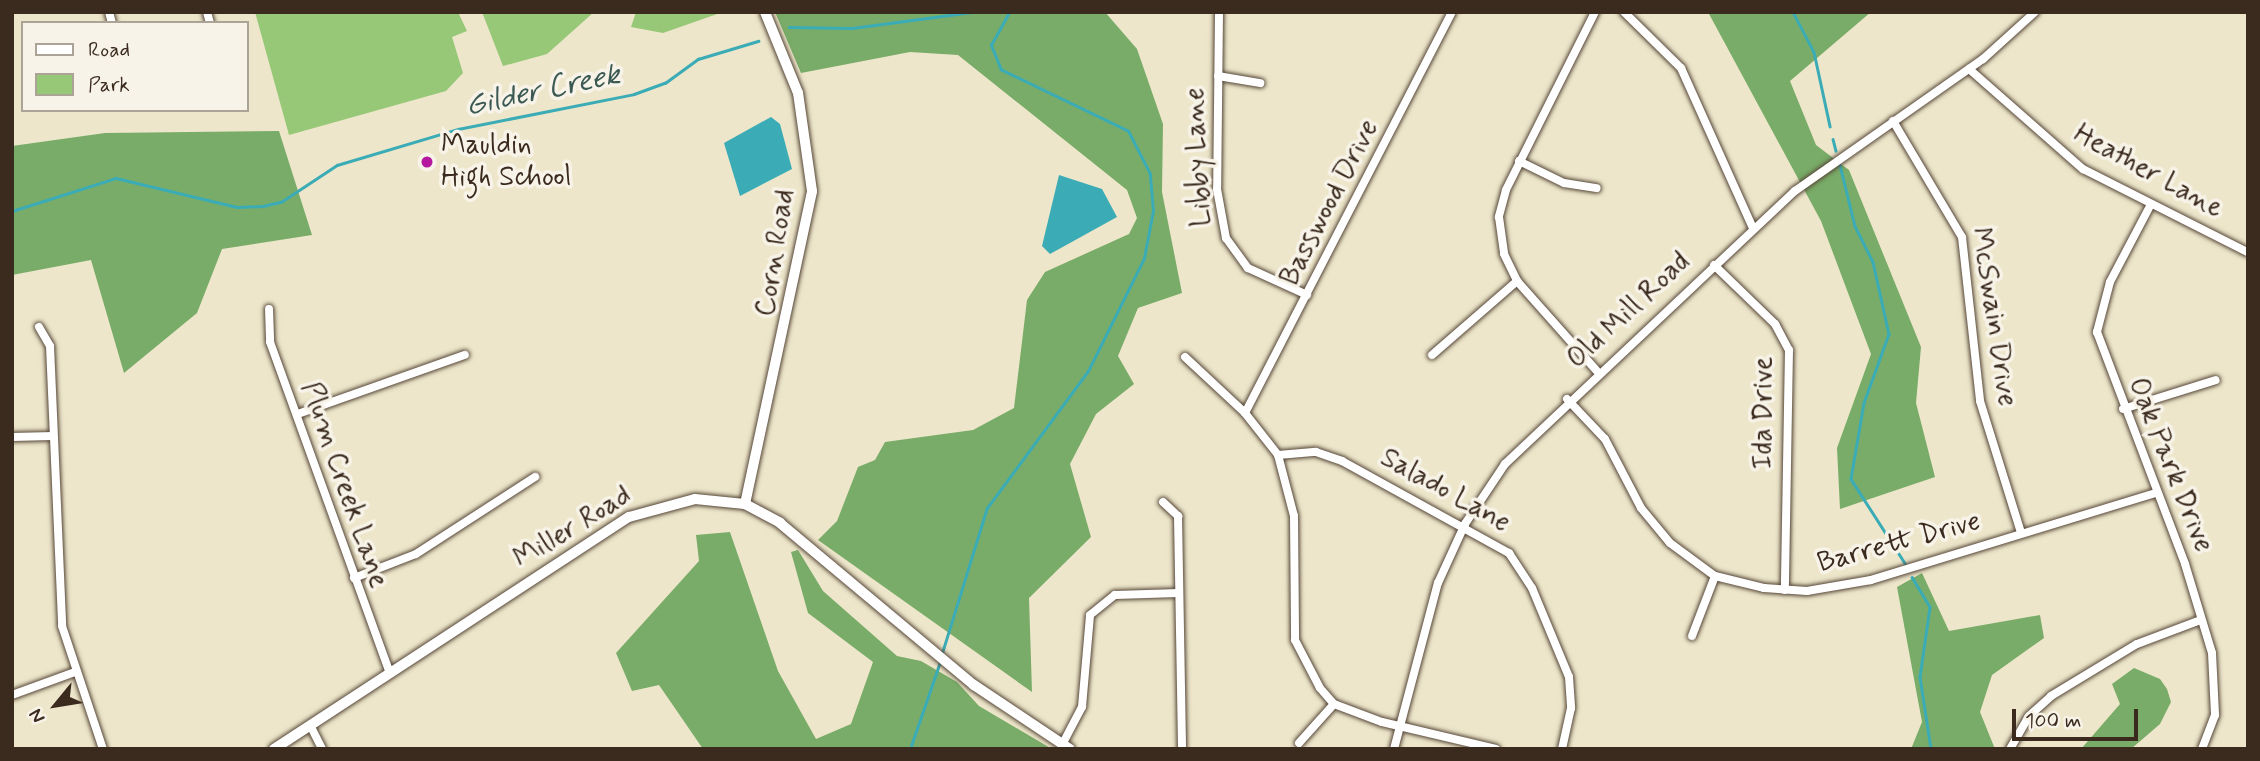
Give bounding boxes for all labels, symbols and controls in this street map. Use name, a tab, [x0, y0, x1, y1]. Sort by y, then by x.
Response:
legend	[21, 21, 248, 112]
text: Road	[88, 36, 130, 64]
water label: Gilder Creek	[462, 57, 624, 125]
text: Park	[88, 71, 130, 99]
street label: Libby Lane	[1179, 88, 1219, 226]
street label: Basswood Drive	[1274, 115, 1386, 291]
street label: Heather Lane	[2069, 118, 2227, 226]
place label: Mauldin High School	[441, 129, 571, 195]
marker: Mauldin High School	[419, 154, 435, 170]
street label: Corn Road	[749, 187, 803, 319]
street label: McSwain Drive	[1962, 226, 2024, 408]
street label: Old Mill Road	[1561, 246, 1697, 376]
street label: Ida Drive	[1747, 358, 1781, 468]
street label: Oak Park Drive	[2121, 376, 2219, 554]
street label: Plum Creek Lane	[294, 379, 394, 591]
street label: Salado Lane	[1374, 442, 1516, 540]
street label: Miller Road	[508, 480, 638, 576]
street label: Barrett Drive	[1814, 505, 1984, 581]
north arrow	[21, 670, 91, 740]
scale bar	[2015, 694, 2141, 738]
text: N	[23, 704, 51, 727]
text: 100 m	[2025, 707, 2081, 735]

